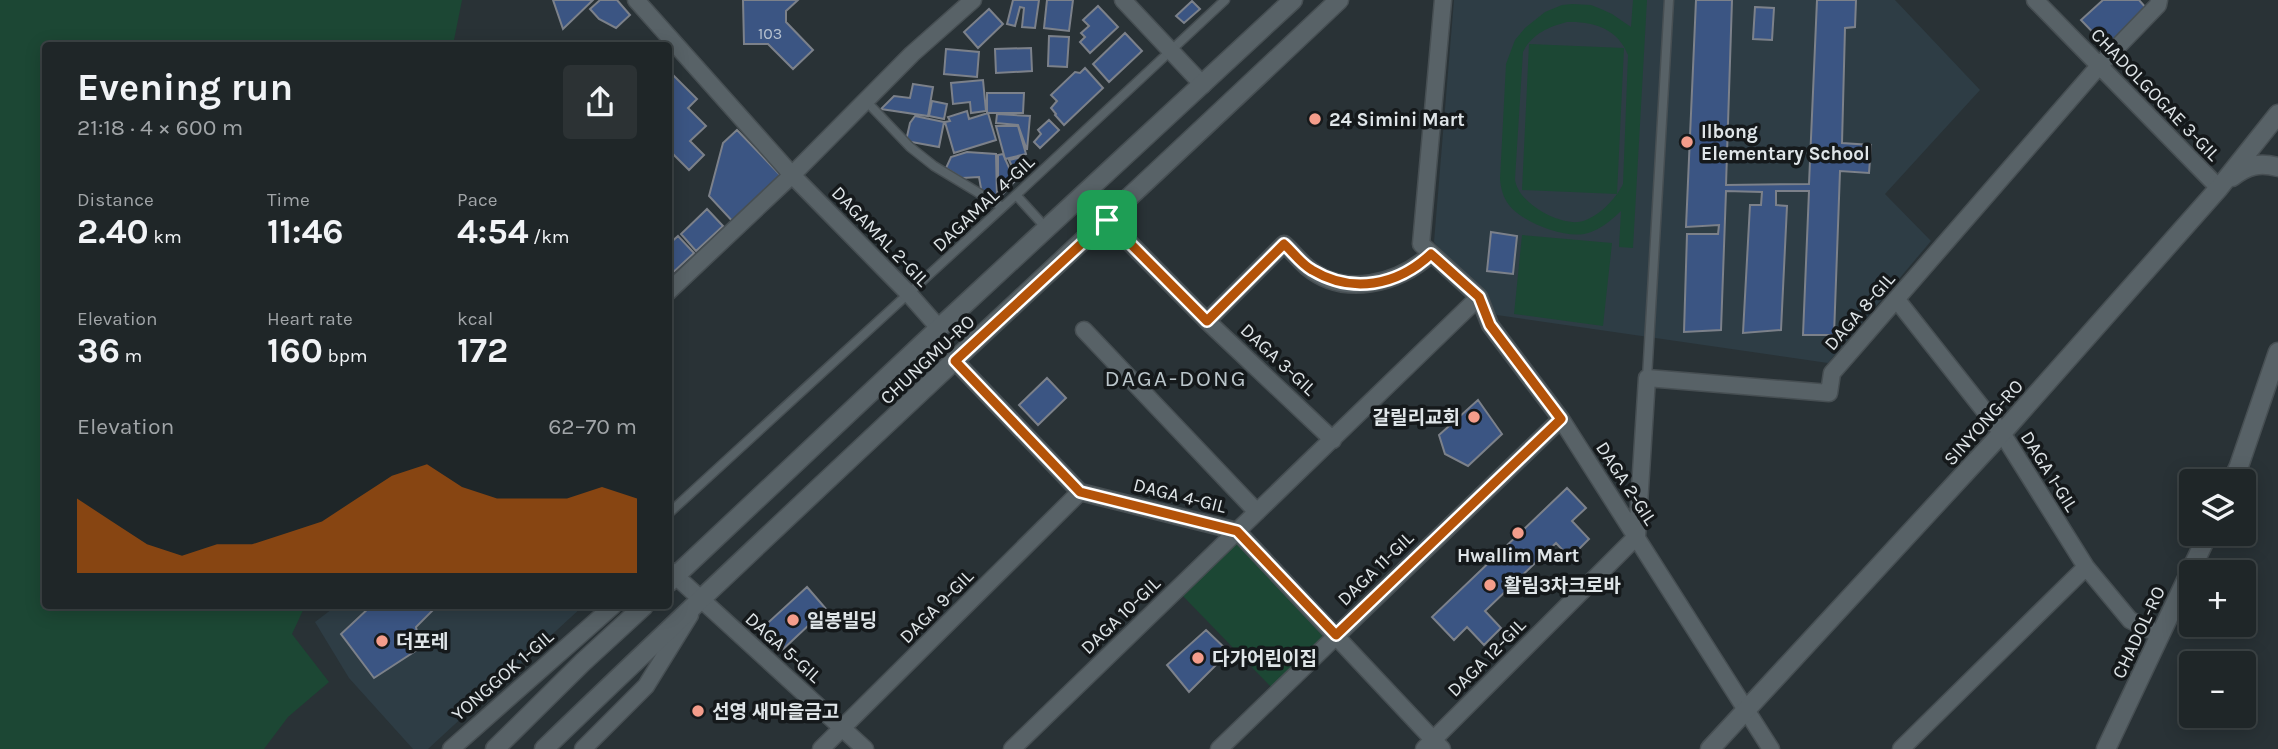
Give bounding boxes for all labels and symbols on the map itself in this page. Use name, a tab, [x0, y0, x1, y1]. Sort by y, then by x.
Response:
house number: 103	[758, 24, 782, 43]
street label: CHADOLGOGAE 3-GIL	[2086, 24, 2224, 166]
place label: 24 Simini Mart	[1329, 109, 1465, 131]
marker: 24 Simini Mart	[1307, 111, 1323, 127]
place label: Ilbong Elementary School	[1701, 121, 1870, 165]
marker: Ilbong Elementary School	[1679, 134, 1695, 150]
street label: DAGAMAL 4-GIL	[928, 151, 1039, 256]
street label: DAGAMAL 2-GIL	[827, 182, 934, 292]
pin	[1077, 190, 1137, 250]
street label: DAGA 8-GIL	[1820, 268, 1900, 355]
street label: CHUNGMU-RO	[876, 310, 979, 409]
street label: DAGA 3-GIL	[1236, 319, 1321, 400]
district label: DAGA-DONG	[1105, 365, 1248, 392]
street label: SINYONG-RO	[1939, 375, 2028, 470]
place label: 갈릴리교회	[1373, 407, 1460, 429]
marker: 갈릴리교회	[1466, 409, 1482, 425]
street label: DAGA 1-GIL	[2016, 427, 2083, 516]
street label: DAGA 2-GIL	[1591, 438, 1661, 530]
street label: DAGA 4-GIL	[1131, 474, 1229, 518]
marker: Hwallim Mart	[1510, 525, 1526, 541]
street label: DAGA 11-GIL	[1333, 527, 1418, 610]
place label: Hwallim Mart	[1457, 545, 1579, 567]
street label: DAGA 9-GIL	[895, 565, 978, 648]
street label: DAGA 10-GIL	[1076, 572, 1165, 659]
place label: 활림3차크로바	[1504, 575, 1621, 597]
marker: 활림3차크로바	[1482, 577, 1498, 593]
street label: CHADOL-RO	[2108, 583, 2170, 682]
street label: DAGA 5-GIL	[741, 608, 826, 688]
place label: 일봉빌딩	[807, 610, 877, 632]
marker: 일봉빌딩	[785, 612, 801, 628]
street label: DAGA 12-GIL	[1443, 614, 1530, 701]
street label: YONGGOK 1-GIL	[447, 626, 558, 726]
place label: 더포레	[396, 631, 448, 653]
marker: 더포레	[374, 633, 390, 649]
place label: 다가어린이집	[1212, 648, 1317, 670]
marker: 다가어린이집	[1190, 650, 1206, 666]
place label: 선영 새마을금고	[712, 701, 839, 723]
marker: 선영 새마을금고	[690, 703, 706, 719]

